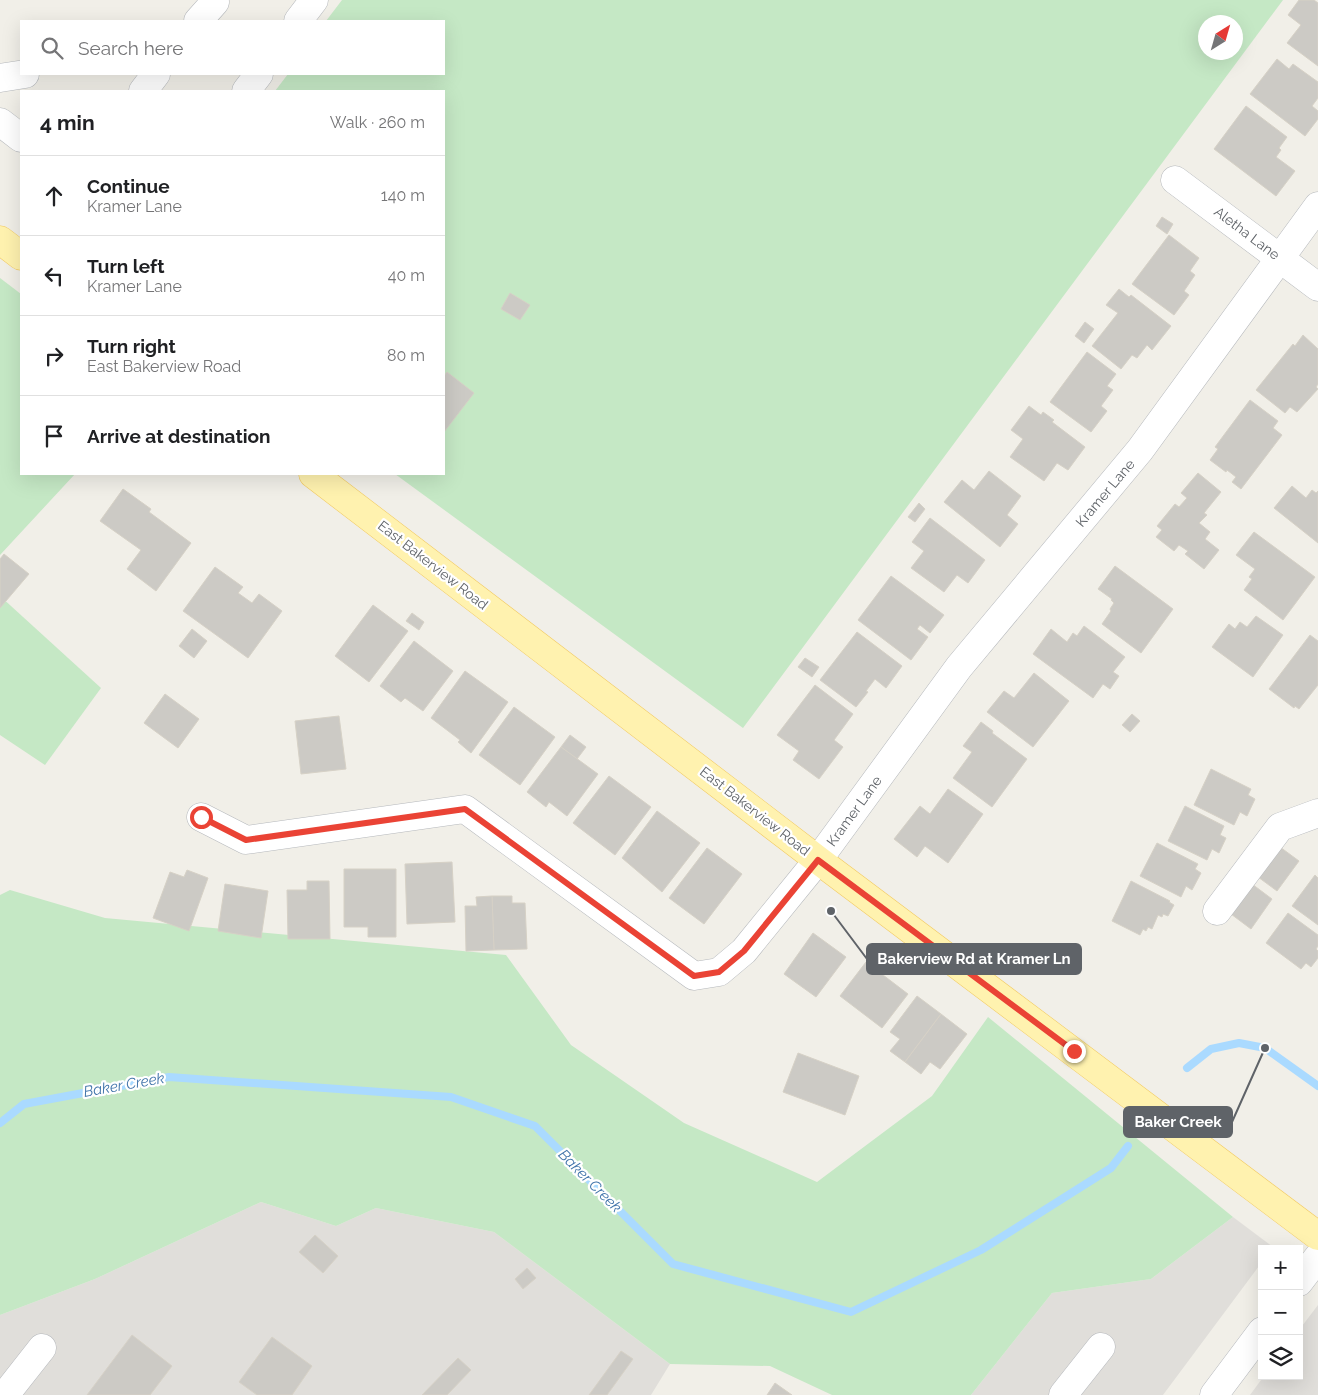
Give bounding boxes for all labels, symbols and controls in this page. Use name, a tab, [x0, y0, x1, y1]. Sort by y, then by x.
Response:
north arrow	[1198, 15, 1243, 60]
search box	[20, 20, 445, 75]
icon: search	[38, 34, 66, 62]
text: Search here	[78, 37, 184, 59]
text: 4 min	[40, 110, 95, 135]
text: Walk · 260 m	[330, 113, 425, 132]
text: Continue	[87, 175, 170, 197]
icon: ahead	[40, 182, 68, 210]
text: 140 m	[381, 186, 425, 205]
text: Kramer Lane	[87, 197, 182, 216]
street label: Aletha Lane	[1211, 203, 1283, 263]
text: Turn left	[87, 255, 164, 277]
icon: left	[40, 262, 68, 290]
text: 40 m	[388, 266, 425, 285]
text: Kramer Lane	[87, 277, 182, 296]
text: Turn right	[87, 335, 176, 357]
icon: right	[40, 342, 68, 370]
text: 80 m	[387, 346, 425, 365]
text: East Bakerview Road	[87, 357, 241, 376]
icon: arrive	[40, 422, 68, 450]
text: Arrive at destination	[87, 425, 271, 447]
street label: Kramer Lane	[1072, 456, 1138, 530]
street label: East Bakerview Road	[375, 517, 491, 613]
street label: East Bakerview Road	[697, 763, 813, 859]
street label: Kramer Lane	[823, 773, 885, 849]
route start	[190, 806, 213, 829]
callout: Bakerview Rd at Kramer Ln	[867, 944, 1081, 974]
text: Bakerview Rd at Kramer Ln	[877, 950, 1071, 968]
route end	[1063, 1040, 1086, 1063]
water label: Baker Creek	[82, 1069, 166, 1101]
callout: Baker Creek	[1124, 1107, 1232, 1137]
text: Baker Creek	[1134, 1113, 1222, 1131]
water label: Baker Creek	[555, 1146, 625, 1216]
map controls	[1258, 1245, 1303, 1380]
button: +	[1258, 1245, 1303, 1290]
button: −	[1258, 1290, 1303, 1335]
button: layers	[1258, 1335, 1303, 1380]

